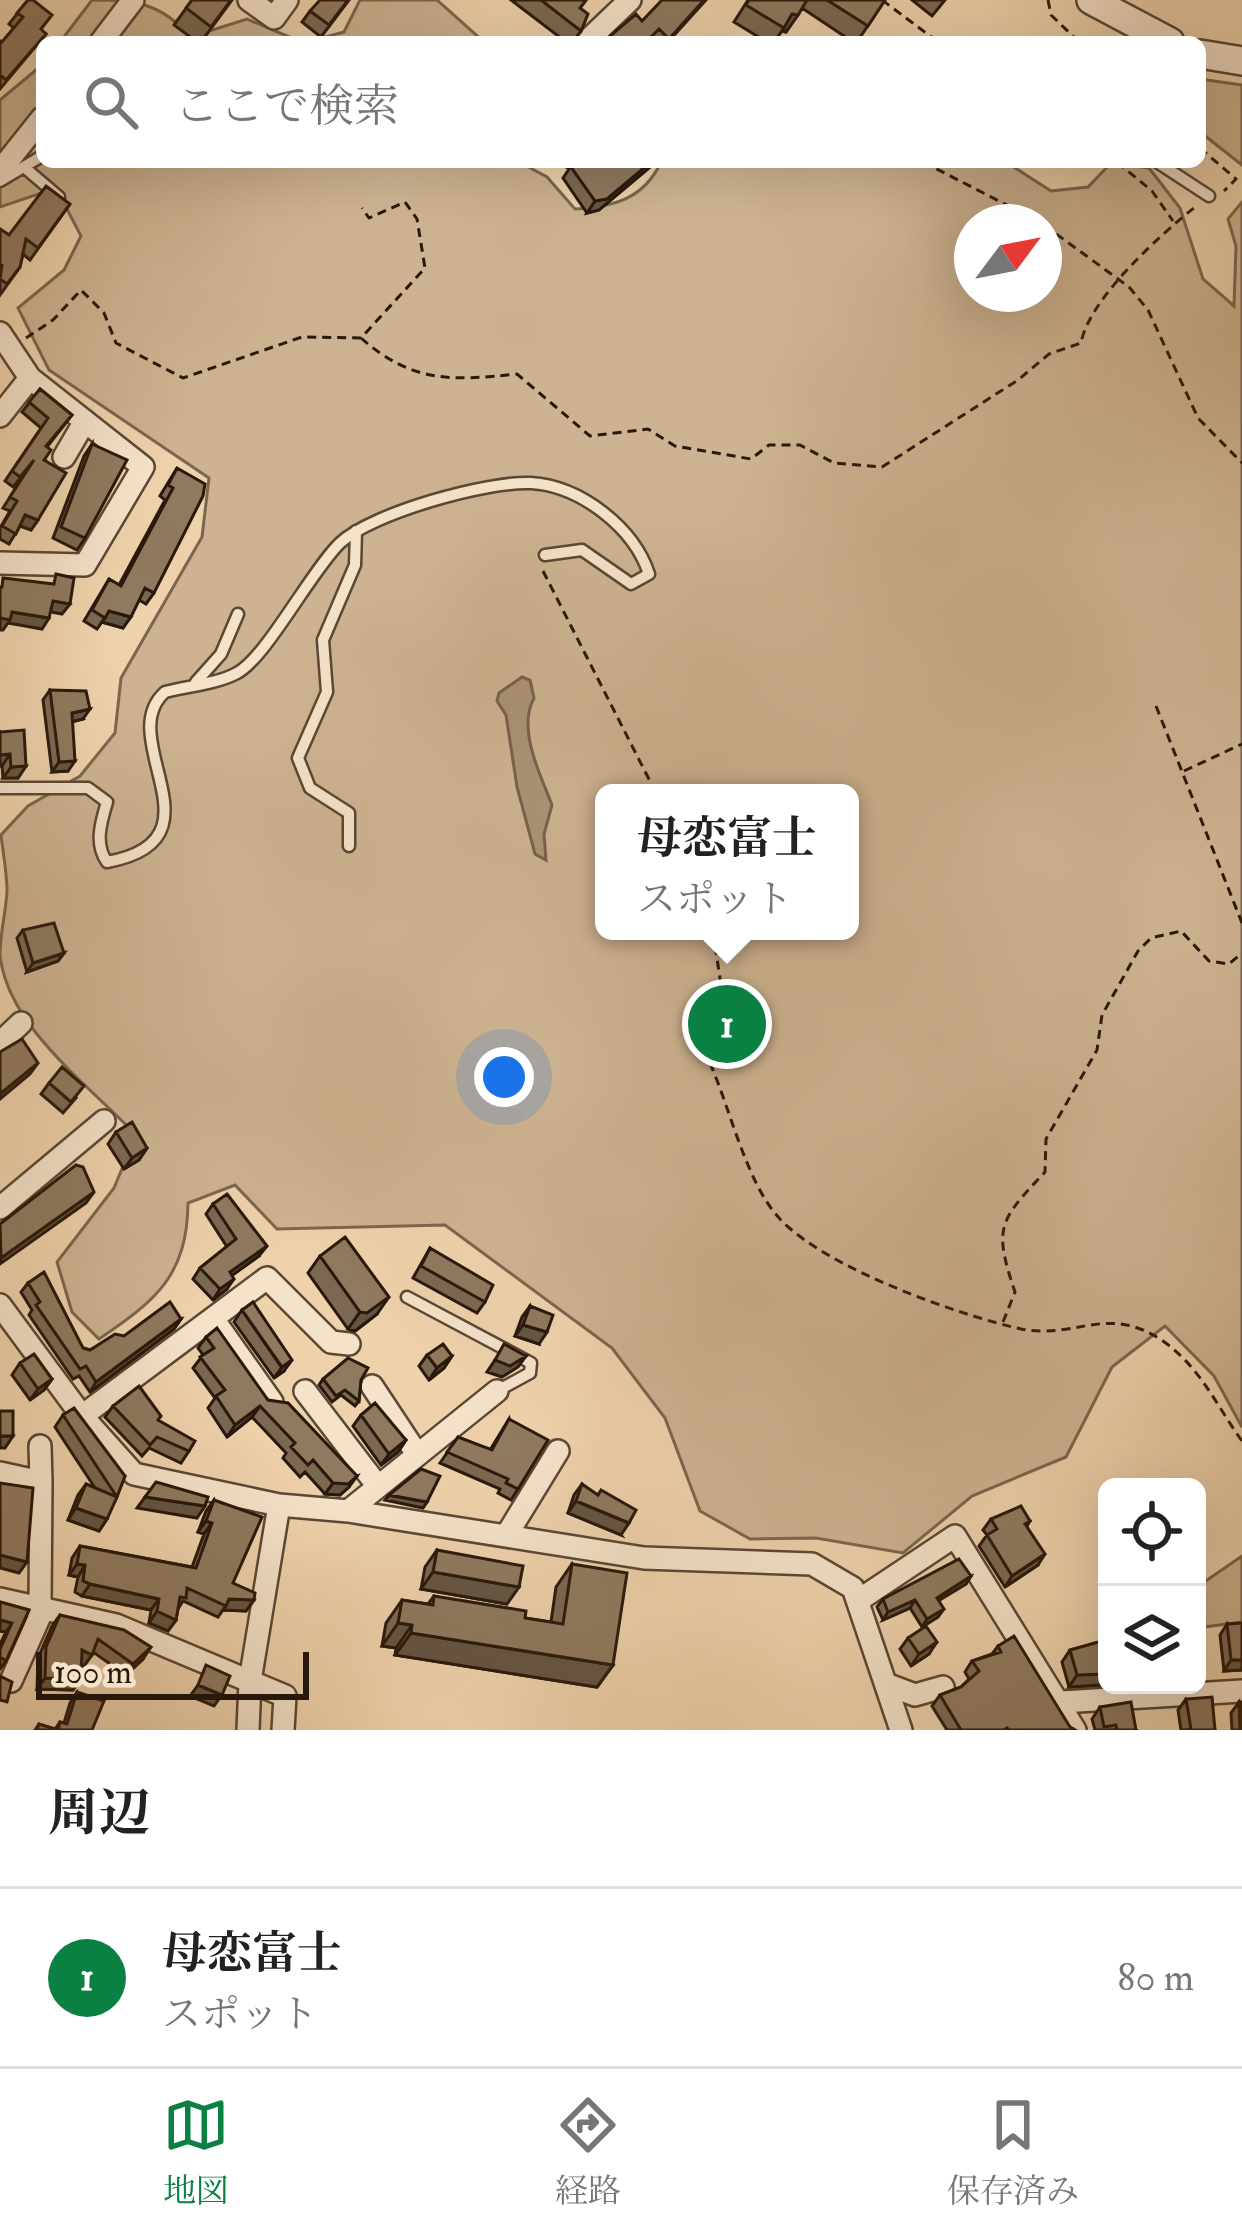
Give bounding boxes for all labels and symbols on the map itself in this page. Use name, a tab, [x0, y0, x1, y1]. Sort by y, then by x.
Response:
north arrow	[954, 204, 1062, 312]
pin: 1	[688, 979, 766, 1069]
your location	[474, 1047, 534, 1107]
scale bar	[36, 1646, 309, 1699]

